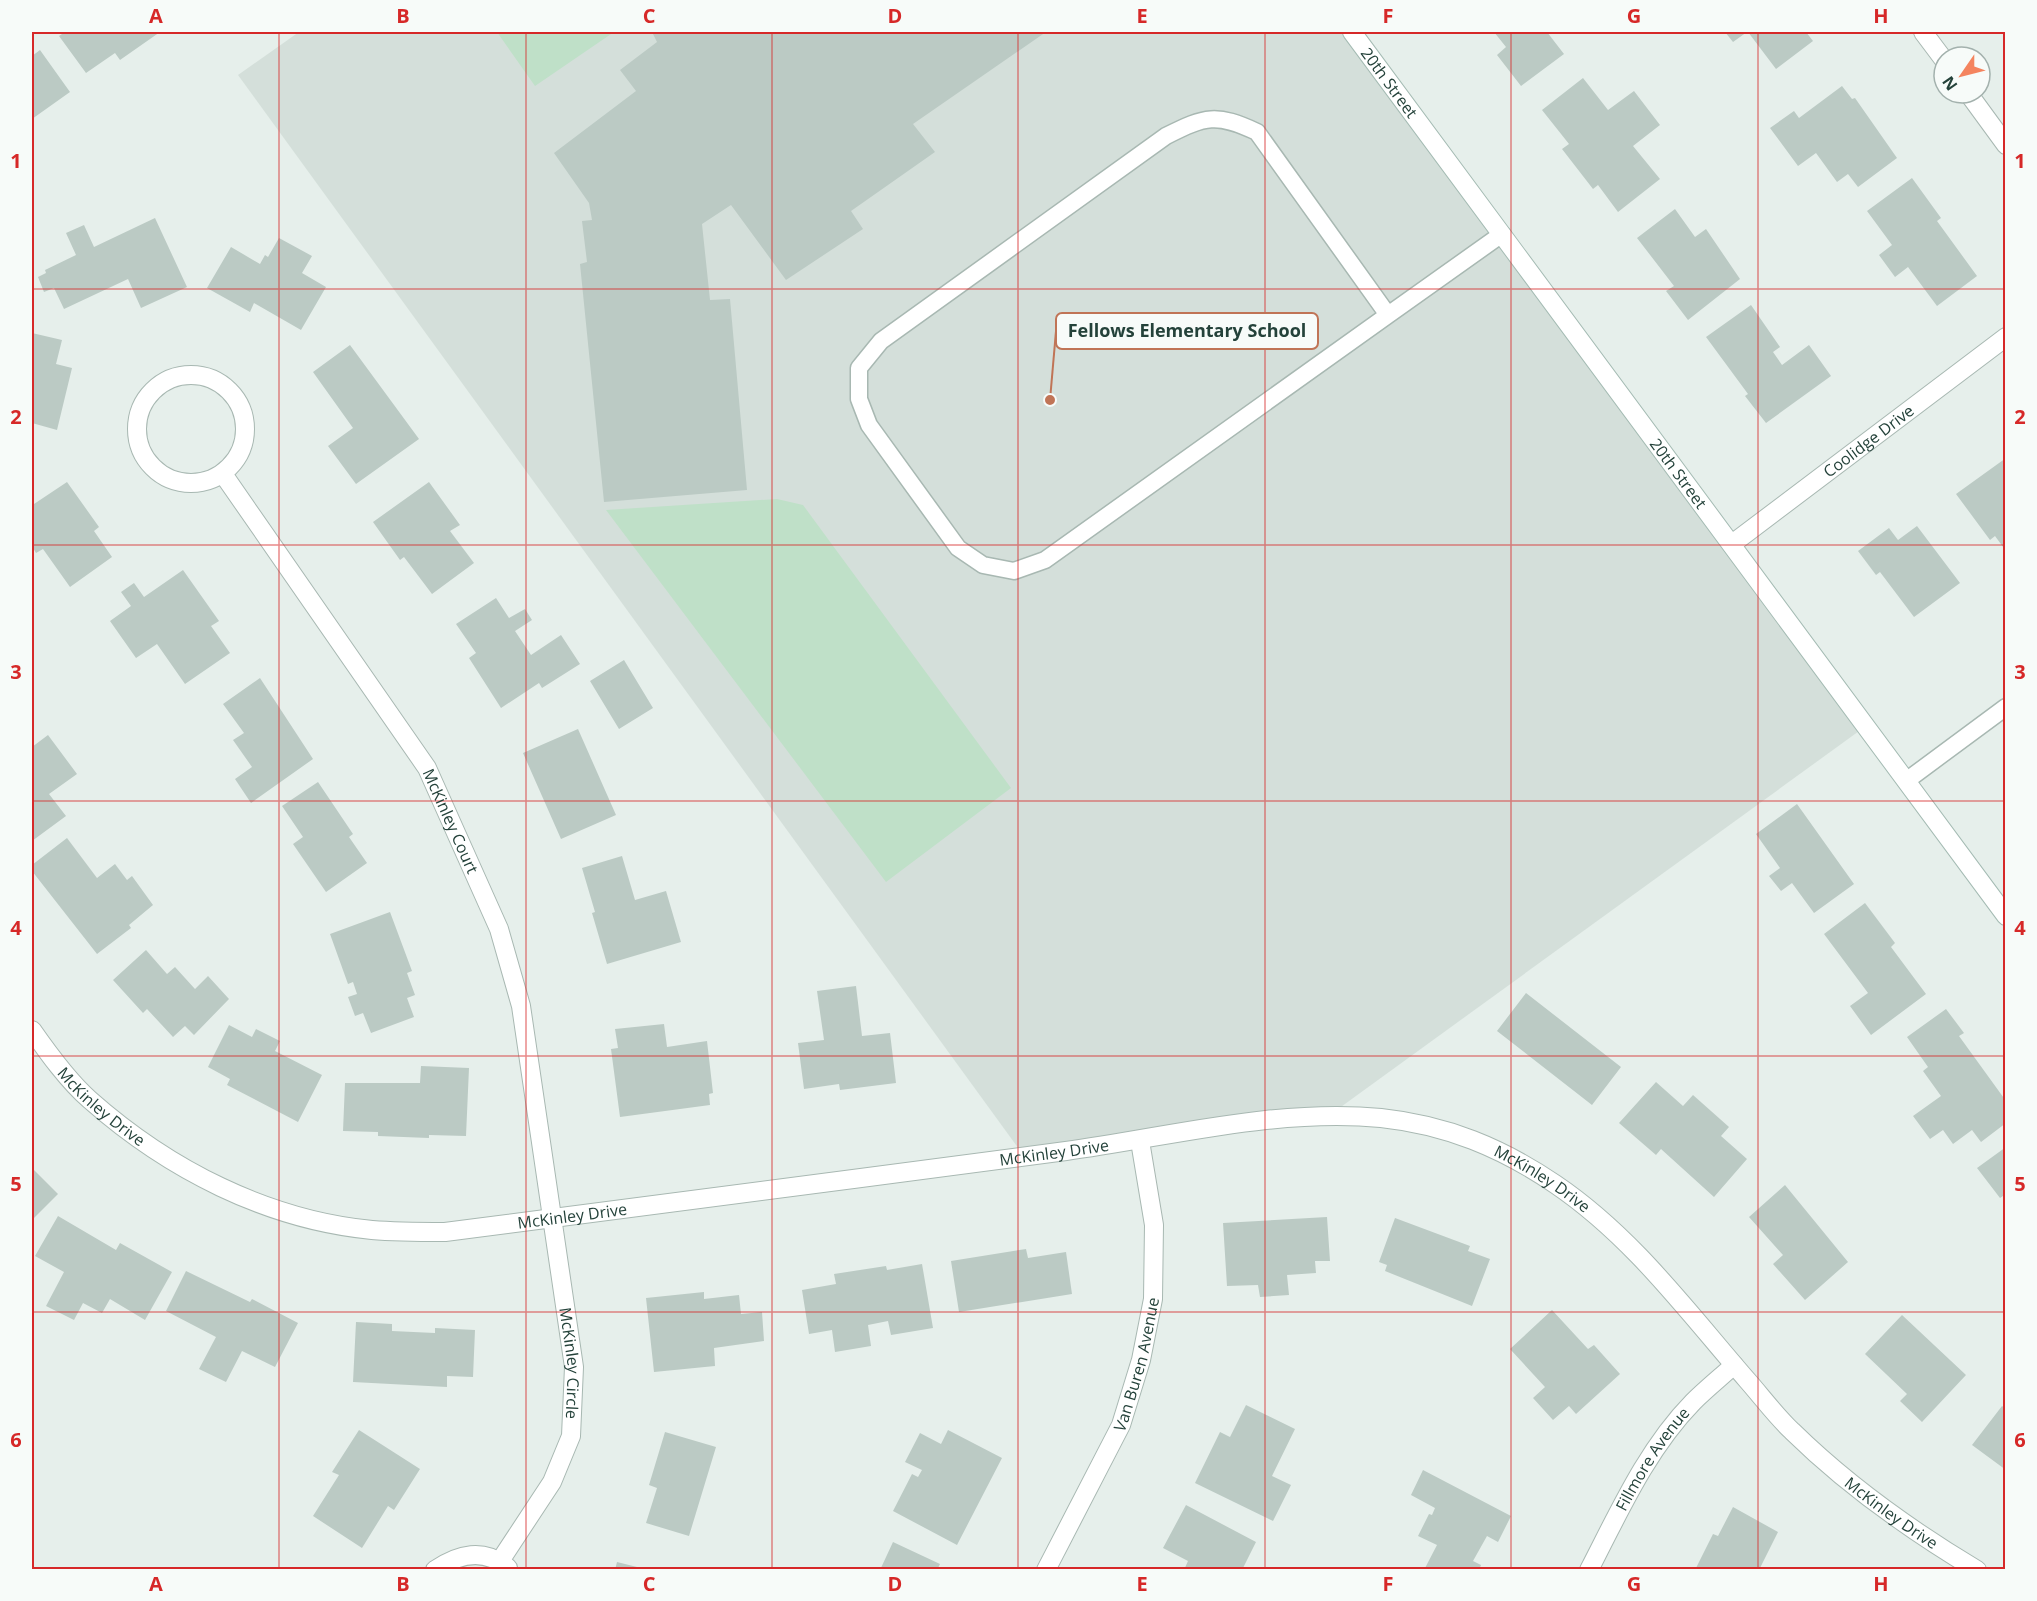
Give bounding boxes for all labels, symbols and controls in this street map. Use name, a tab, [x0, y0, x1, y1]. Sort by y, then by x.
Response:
text: A	[149, 2, 163, 29]
text: B	[396, 2, 410, 29]
text: C	[643, 2, 656, 29]
text: D	[888, 2, 902, 29]
text: E	[1136, 2, 1148, 29]
text: F	[1383, 2, 1393, 29]
text: G	[1627, 2, 1641, 29]
text: H	[1873, 2, 1889, 29]
street label: 20th Street	[1356, 43, 1423, 123]
north arrow	[1932, 45, 1992, 105]
text: N	[1937, 72, 1962, 95]
text: 1	[10, 147, 22, 174]
text: 1	[2014, 147, 2026, 174]
callout: Fellows Elementary School	[1056, 313, 1318, 349]
text: Fellows Elementary School	[1068, 318, 1306, 342]
street label: Coolidge Drive	[1819, 400, 1918, 482]
text: 2	[10, 403, 22, 430]
text: 2	[2014, 403, 2026, 430]
street label: 20th Street	[1645, 434, 1712, 513]
text: 3	[10, 658, 22, 685]
text: 3	[2014, 658, 2026, 685]
street label: McKinley Court	[418, 765, 484, 877]
text: 4	[10, 914, 22, 941]
text: 4	[2014, 914, 2026, 941]
street label: McKinley Drive	[53, 1062, 150, 1151]
street label: McKinley Drive	[998, 1134, 1110, 1171]
street label: McKinley Drive	[1491, 1140, 1595, 1217]
text: 5	[10, 1170, 22, 1197]
text: 5	[2014, 1170, 2026, 1197]
street label: McKinley Drive	[516, 1198, 628, 1234]
street label: Van Buren Avenue	[1108, 1295, 1164, 1436]
street label: McKinley Circle	[554, 1306, 585, 1419]
street label: Fillmore Avenue	[1610, 1402, 1694, 1515]
text: 6	[10, 1426, 22, 1453]
text: 6	[2014, 1426, 2026, 1453]
street label: McKinley Drive	[1840, 1472, 1942, 1554]
text: A	[149, 1570, 163, 1597]
text: B	[396, 1570, 410, 1597]
text: C	[643, 1570, 656, 1597]
text: D	[888, 1570, 902, 1597]
text: E	[1136, 1570, 1148, 1597]
text: F	[1383, 1570, 1393, 1597]
text: G	[1627, 1570, 1641, 1597]
text: H	[1873, 1570, 1889, 1597]

